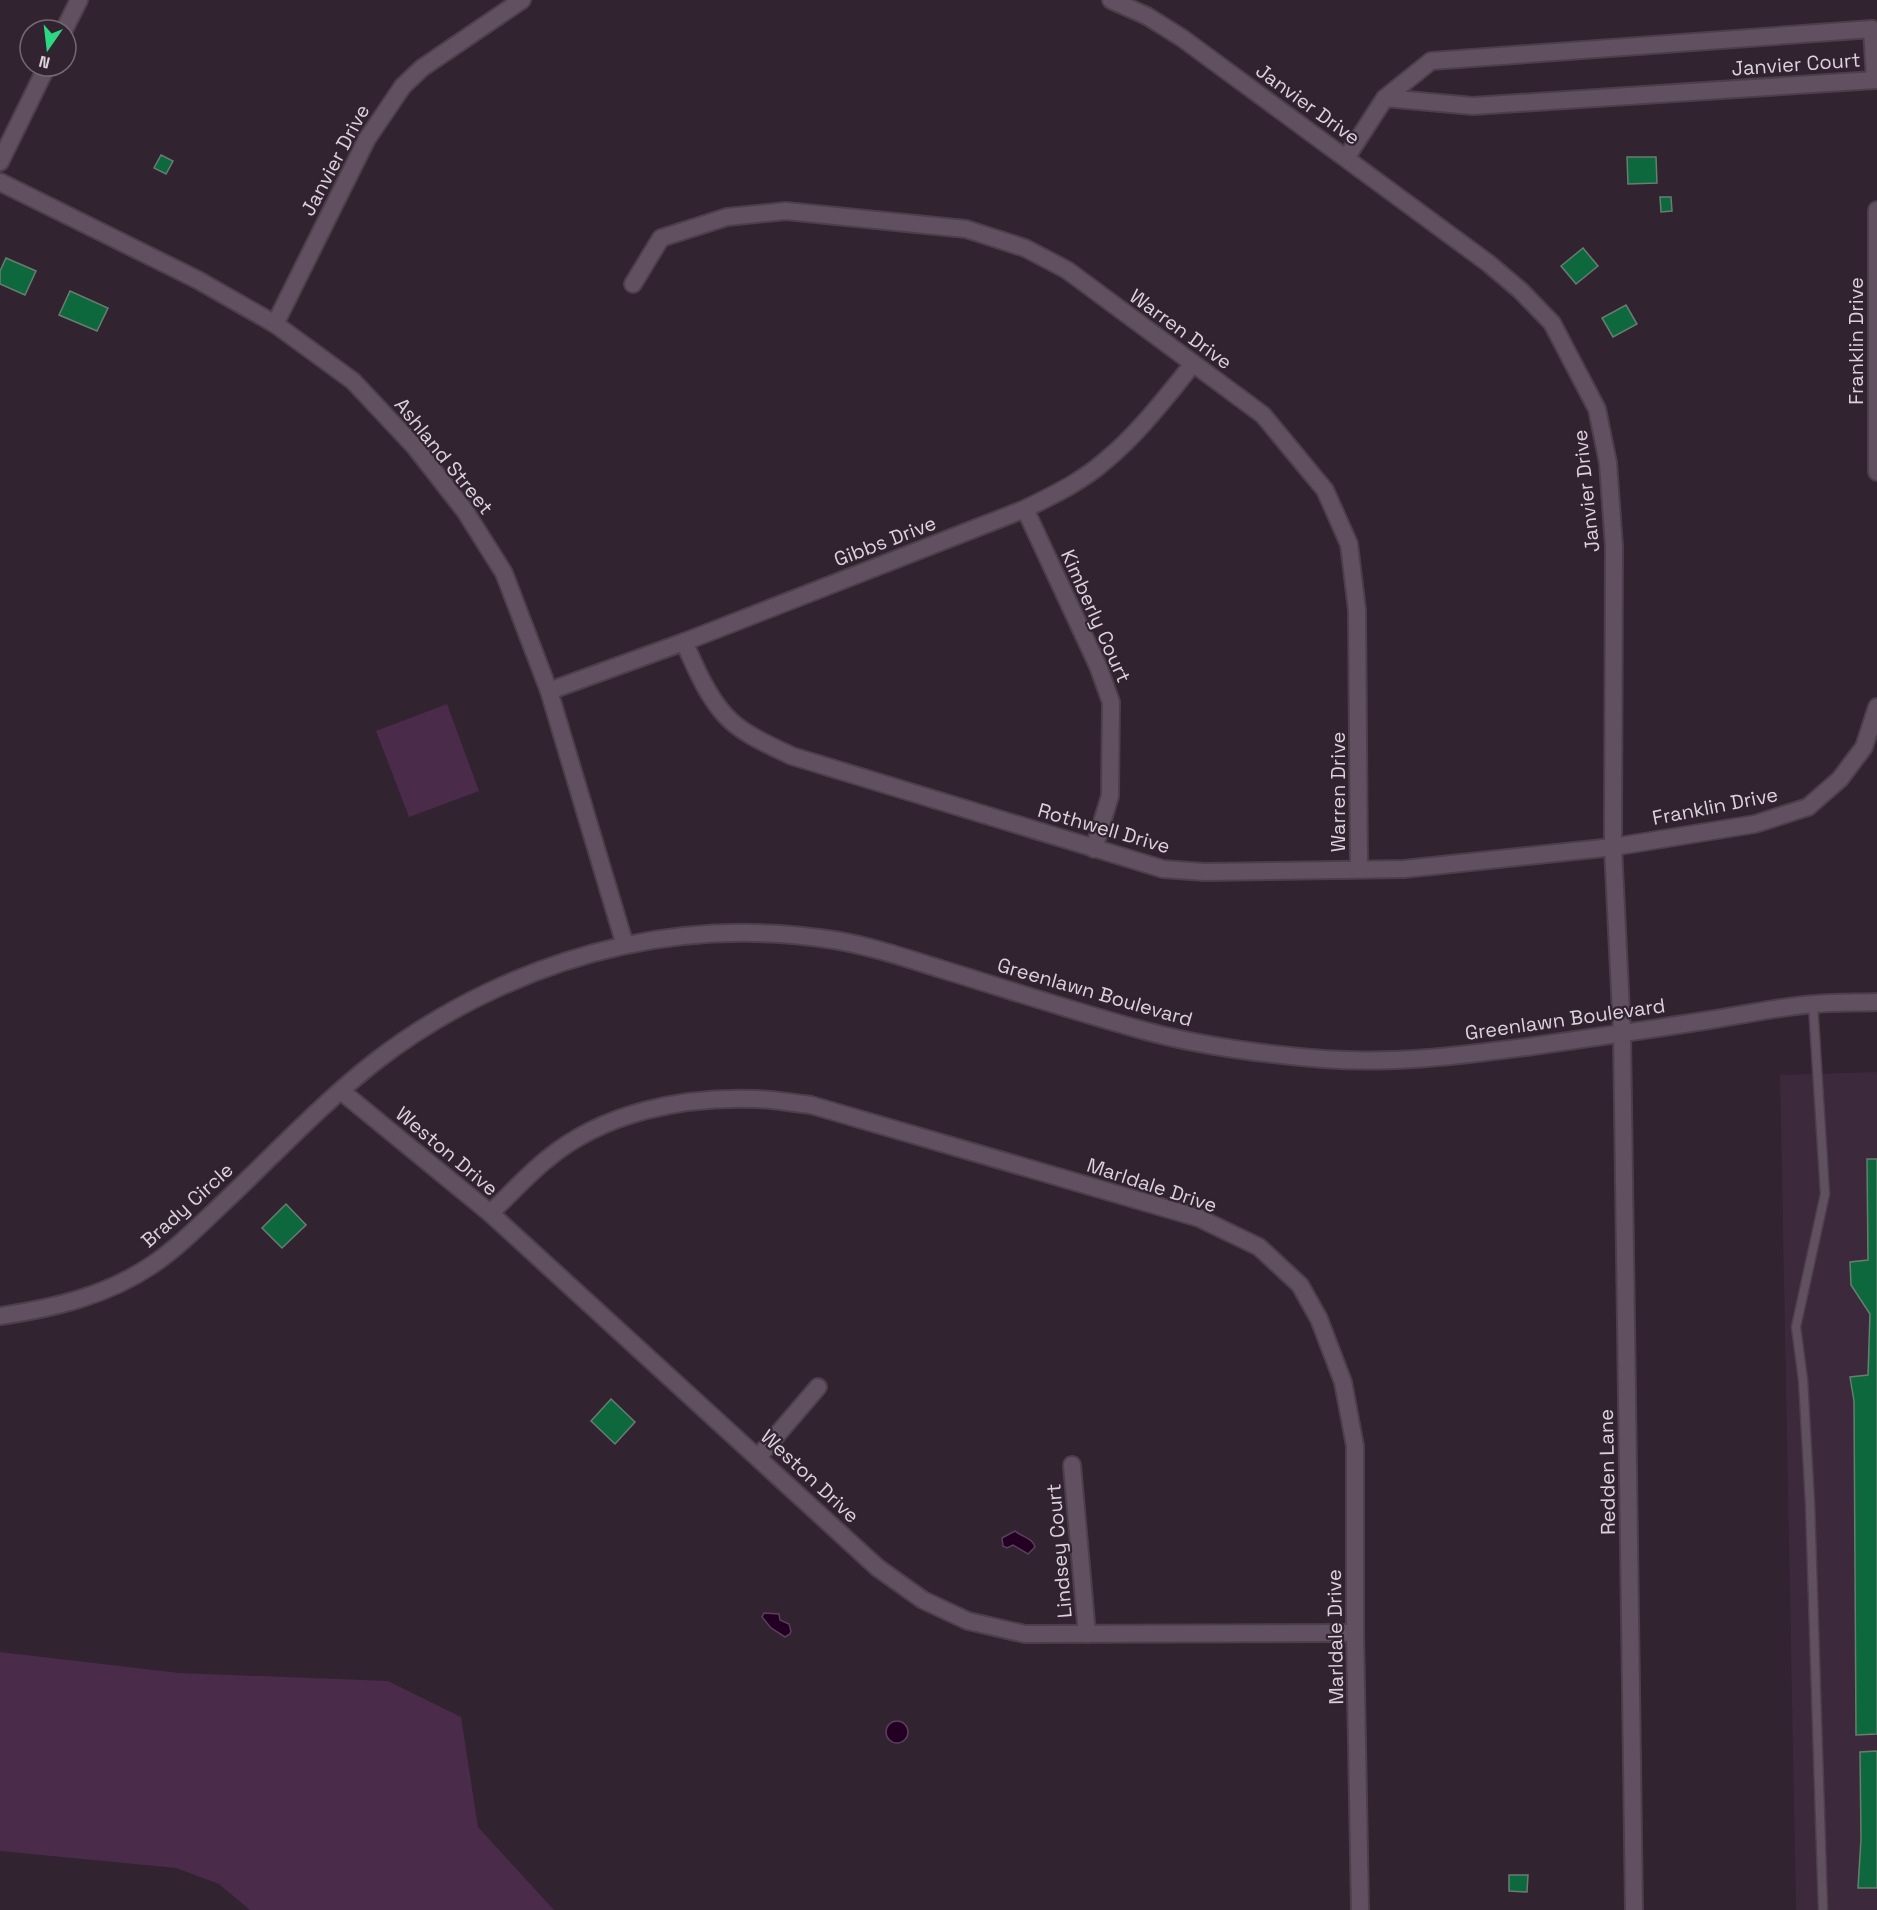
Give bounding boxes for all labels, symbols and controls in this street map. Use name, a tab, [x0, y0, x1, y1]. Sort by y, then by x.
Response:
north arrow	[18, 18, 78, 78]
street label: Janvier Court	[1731, 47, 1861, 81]
text: N	[37, 51, 52, 74]
street label: Janvier Drive	[1251, 57, 1365, 151]
street label: Janvier Drive	[295, 100, 375, 220]
street label: Franklin Drive	[1843, 277, 1869, 405]
street label: Warren Drive	[1125, 283, 1237, 375]
street label: Ashland Street	[389, 392, 499, 520]
street label: Janvier Drive	[1567, 429, 1605, 553]
street label: Gibbs Drive	[830, 510, 940, 572]
street label: Kimberly Court	[1055, 545, 1137, 687]
street label: Warren Drive	[1325, 732, 1351, 852]
street label: Franklin Drive	[1650, 781, 1780, 831]
street label: Rothwell Drive	[1035, 797, 1173, 859]
street label: Greenlawn Boulevard	[994, 952, 1196, 1032]
street label: Greenlawn Boulevard	[1463, 992, 1667, 1046]
street label: Weston Drive	[390, 1101, 504, 1201]
street label: Marldale Drive	[1084, 1152, 1220, 1218]
street label: Brady Circle	[135, 1157, 239, 1253]
street label: Redden Lane	[1593, 1409, 1621, 1535]
street label: Weston Drive	[755, 1424, 865, 1528]
street label: Lindsey Court	[1040, 1483, 1078, 1619]
street label: Marldale Drive	[1321, 1569, 1349, 1705]

